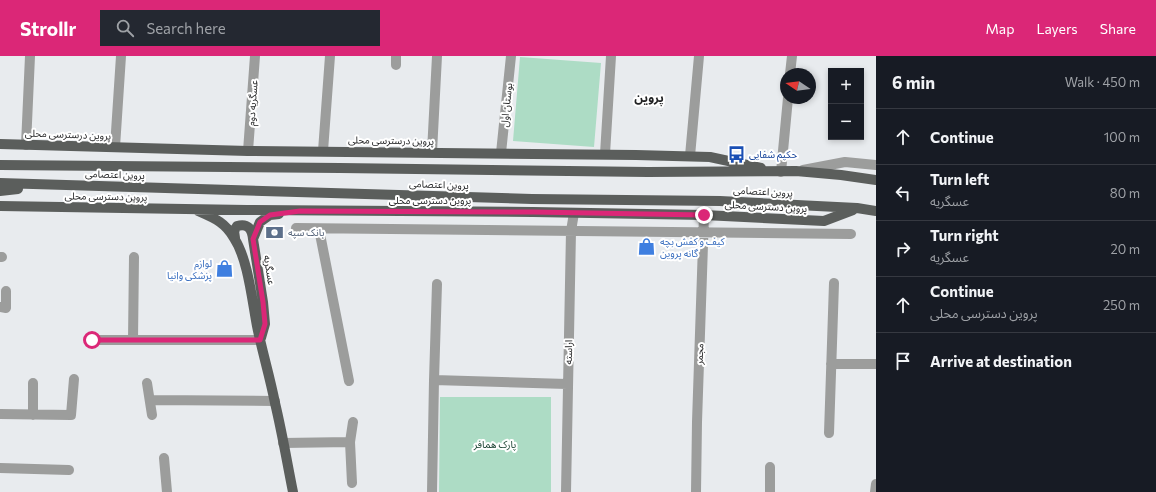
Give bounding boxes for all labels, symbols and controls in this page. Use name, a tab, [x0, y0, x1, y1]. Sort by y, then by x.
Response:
search box	[100, 10, 380, 46]
text: Strollr	[20, 17, 76, 40]
icon: search	[114, 17, 136, 39]
text: Search here	[146, 19, 226, 37]
text: Map	[986, 20, 1014, 37]
text: Layers	[1036, 20, 1078, 37]
text: Share	[1100, 20, 1136, 37]
north arrow	[780, 68, 816, 104]
map controls	[828, 68, 864, 140]
button: +	[828, 68, 864, 104]
text: 6 min	[892, 72, 935, 93]
text: Walk · 450 m	[1065, 74, 1140, 90]
street label: عسگریه دوم	[244, 80, 263, 127]
street label: بوستان اول	[498, 82, 515, 128]
district label: پروین	[634, 90, 664, 107]
button: −	[828, 104, 864, 140]
icon: ahead	[892, 126, 914, 148]
street label: پروین درسترسی محلی	[25, 127, 111, 143]
text: Continue	[930, 128, 994, 146]
text: 100 m	[1104, 129, 1140, 145]
street label: پروین درسترسی محلی	[348, 133, 434, 148]
bus stop icon: حکیم شفایی	[726, 144, 746, 164]
place label: حکیم شفایی	[749, 148, 797, 162]
street label: پروین اعتصامی	[85, 167, 145, 182]
text: Turn left	[930, 170, 989, 188]
street label: پروین اعتصامی	[409, 177, 469, 192]
icon: left	[892, 182, 914, 204]
street label: پروین اعتصامی	[733, 183, 793, 200]
text: 80 m	[1110, 185, 1140, 201]
street label: پروین دسترسی محلی	[65, 189, 147, 204]
text: عسگریه	[930, 193, 969, 209]
street label: پروین دسترسی محلی	[389, 194, 471, 207]
street label: پروین دسترسی محلی	[724, 198, 808, 215]
route end	[695, 206, 713, 224]
bank icon: بانک سپه	[265, 222, 285, 242]
place label: بانک سپه	[288, 226, 325, 239]
text: Turn right	[930, 226, 999, 244]
place label: کیف و کفش بچه گانه پروین	[660, 235, 726, 260]
shop icon: کیف و کفش بچه گانه پروین	[637, 237, 657, 257]
icon: right	[892, 238, 914, 260]
text: 20 m	[1111, 241, 1140, 257]
text: عسگریه	[930, 249, 969, 265]
street label: عسگریه	[261, 254, 278, 286]
place label: لوازم پزشکی وانیا	[167, 257, 212, 282]
shop icon: لوازم پزشکی وانیا	[215, 259, 235, 279]
text: Continue	[930, 282, 994, 300]
icon: ahead	[892, 294, 914, 316]
text: 250 m	[1103, 297, 1140, 313]
text: پروین دسترسی محلی	[930, 305, 1038, 321]
route start	[83, 331, 101, 349]
street label: اراسته	[562, 340, 575, 364]
street label: مجمر	[693, 343, 706, 366]
icon: arrive	[892, 350, 914, 372]
text: Arrive at destination	[930, 352, 1072, 370]
park label: پارک همافر	[473, 438, 516, 451]

